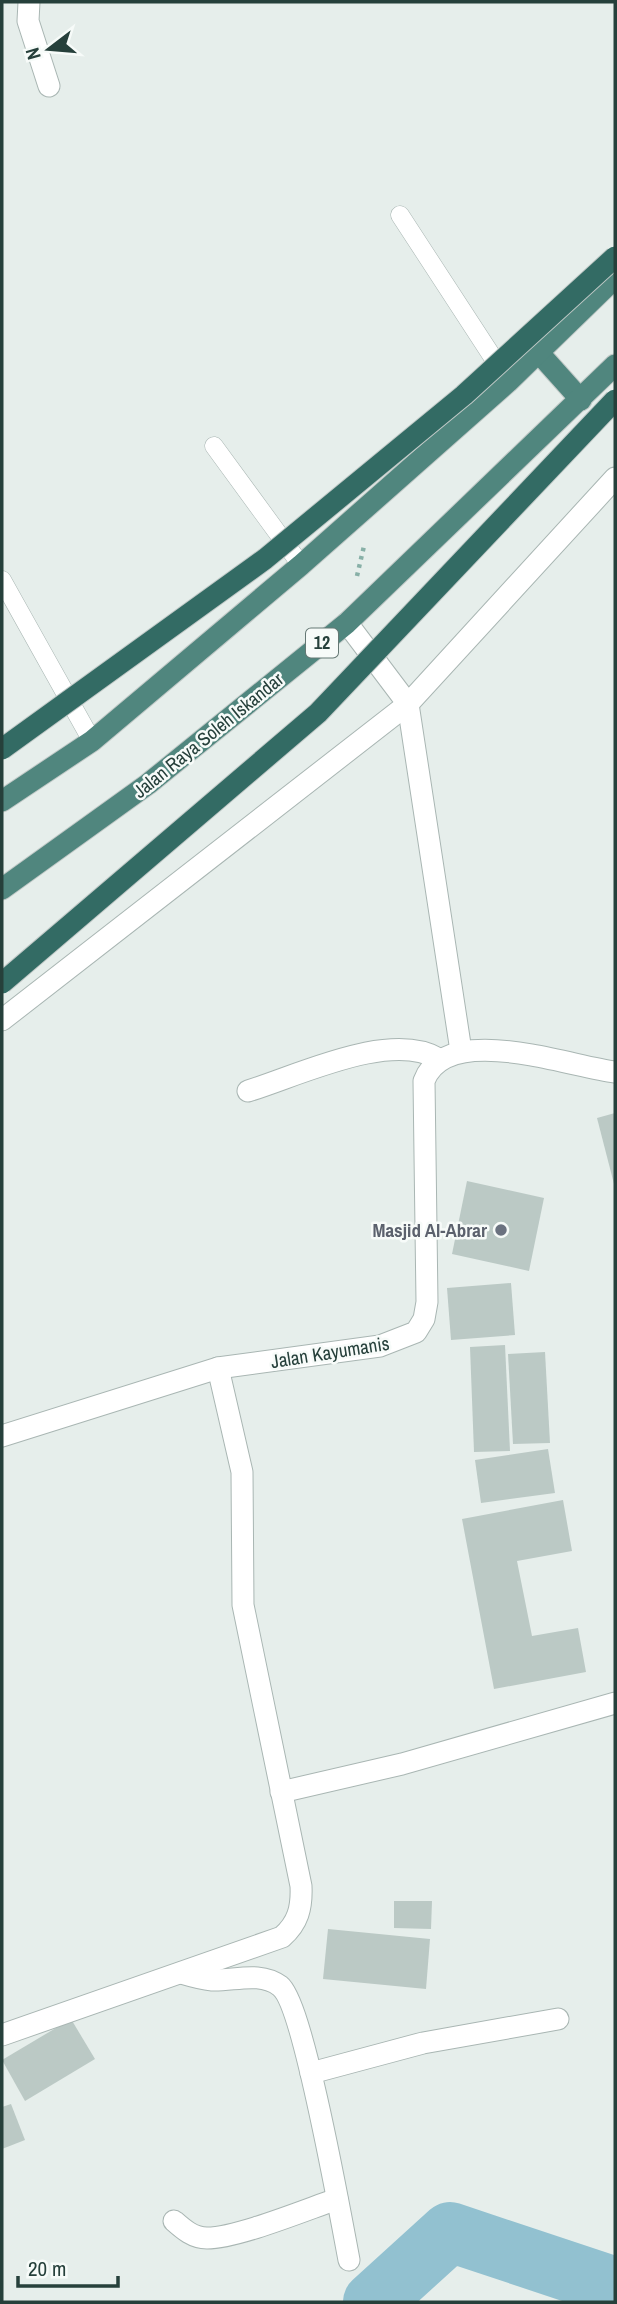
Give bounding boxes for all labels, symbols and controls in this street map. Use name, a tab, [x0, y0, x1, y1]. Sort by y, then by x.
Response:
north arrow	[14, 14, 84, 84]
text: N	[19, 45, 47, 63]
road number: 12	[306, 628, 338, 658]
street label: Jalan Raya Soleh Iskandar	[127, 666, 289, 804]
place label: Masjid Al-Abrar	[372, 1217, 487, 1243]
marker: Masjid Al-Abrar	[493, 1222, 509, 1238]
street label: Jalan Kayumanis	[269, 1330, 391, 1374]
scale bar	[18, 2244, 117, 2288]
text: 20 m	[28, 2254, 66, 2283]

